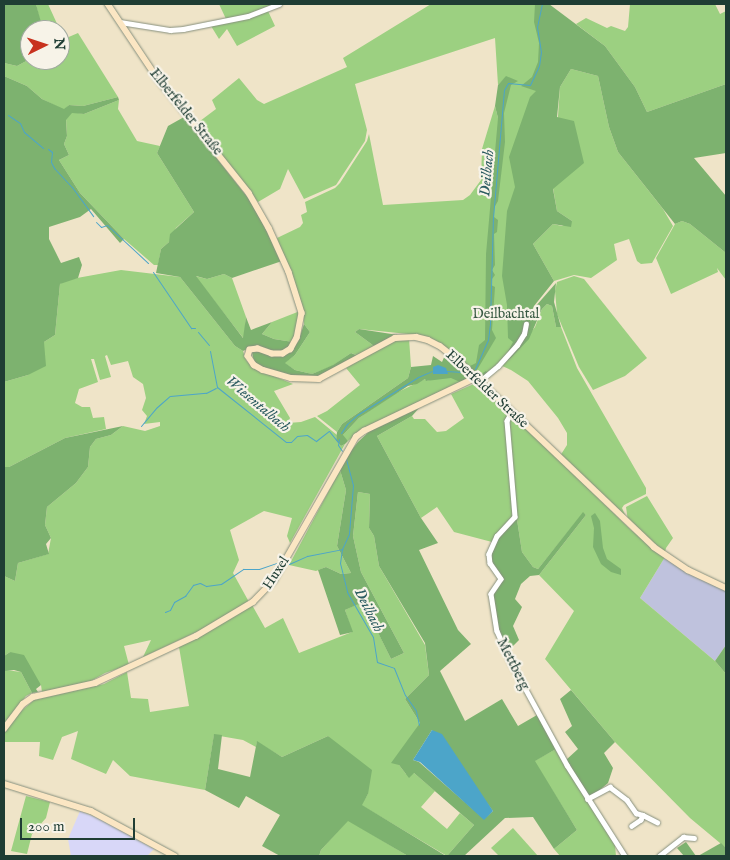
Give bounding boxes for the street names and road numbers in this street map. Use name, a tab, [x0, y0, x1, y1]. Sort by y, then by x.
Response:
street label: Elberfelder Straße	[146, 65, 226, 159]
street label: Elberfelder Straße	[442, 346, 532, 432]
street label: Huxel	[259, 553, 293, 593]
street label: Mettberg	[493, 635, 533, 693]

